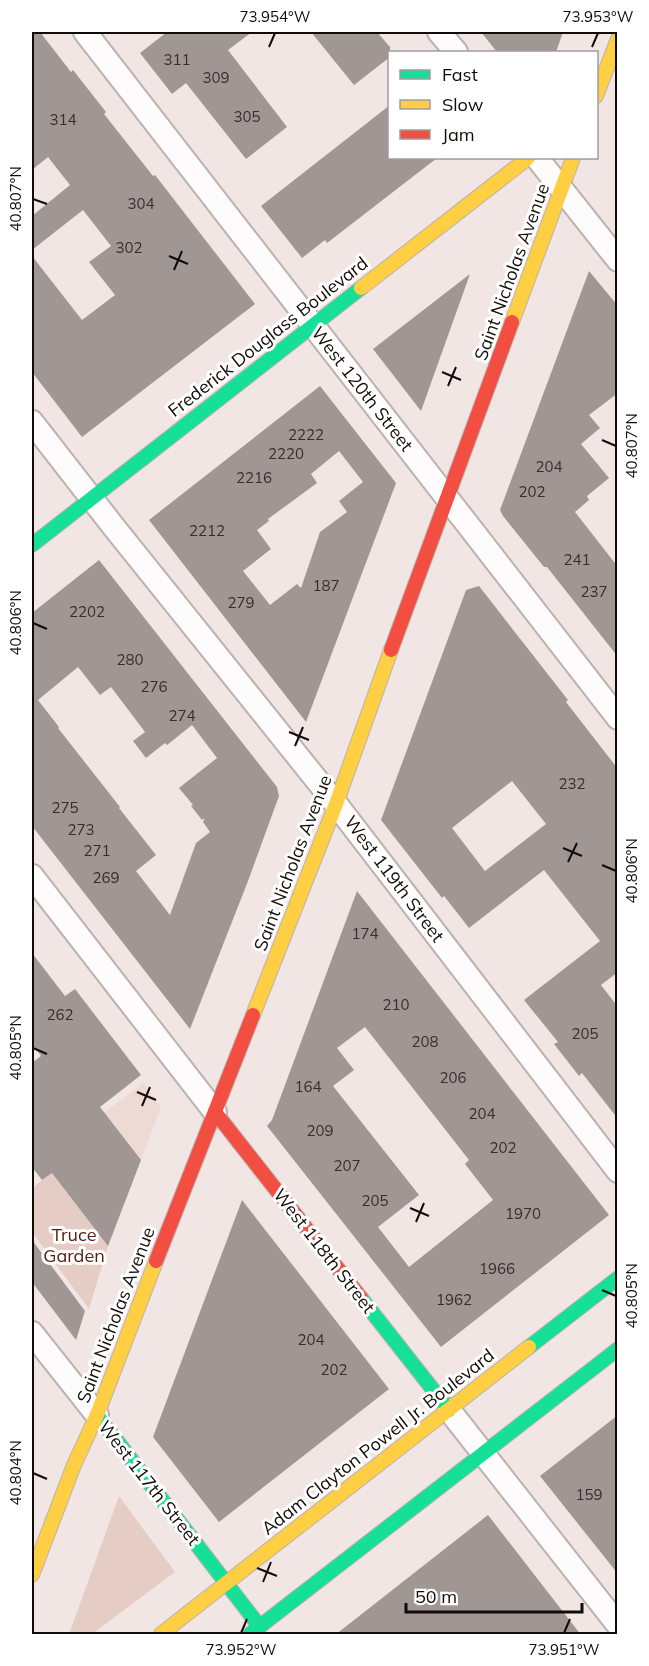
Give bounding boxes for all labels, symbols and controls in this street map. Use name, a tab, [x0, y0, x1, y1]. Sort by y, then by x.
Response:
text: 73.954°W	[240, 7, 311, 26]
text: 73.953°W	[563, 7, 634, 26]
house number: 311	[163, 50, 191, 69]
legend	[388, 51, 598, 159]
text: Fast	[442, 63, 478, 86]
house number: 309	[202, 68, 230, 87]
text: Slow	[442, 93, 484, 116]
house number: 305	[233, 107, 261, 126]
house number: 314	[49, 110, 77, 129]
text: Jam	[442, 123, 475, 146]
text: 40.807°N	[6, 166, 25, 232]
street label: Saint Nicholas Avenue	[469, 180, 554, 363]
house number: 304	[127, 194, 155, 213]
house number: 302	[115, 238, 143, 257]
street label: Frederick Douglass Boulevard	[163, 251, 372, 422]
street label: West 120th Street	[306, 322, 418, 456]
text: 40.807°N	[622, 413, 641, 479]
house number: 2222	[288, 425, 324, 444]
house number: 2220	[268, 444, 304, 463]
house number: 204	[535, 457, 563, 476]
house number: 2216	[236, 468, 272, 487]
house number: 202	[518, 482, 546, 501]
house number: 2212	[189, 521, 225, 540]
house number: 241	[563, 550, 591, 569]
house number: 187	[312, 576, 340, 595]
house number: 237	[580, 582, 608, 601]
text: 40.806°N	[6, 590, 25, 656]
house number: 279	[227, 593, 255, 612]
house number: 2202	[69, 602, 105, 621]
house number: 280	[116, 650, 144, 669]
house number: 276	[140, 677, 168, 696]
house number: 274	[168, 706, 196, 725]
street label: Saint Nicholas Avenue	[248, 772, 337, 954]
house number: 232	[558, 774, 586, 793]
house number: 275	[51, 798, 79, 817]
street label: West 119th Street	[339, 811, 449, 946]
house number: 273	[67, 820, 95, 839]
text: 40.806°N	[622, 838, 641, 904]
house number: 271	[83, 841, 111, 860]
house number: 269	[92, 868, 120, 887]
house number: 174	[351, 924, 379, 943]
house number: 210	[382, 995, 410, 1014]
house number: 262	[46, 1005, 74, 1024]
text: 40.805°N	[6, 1015, 25, 1081]
house number: 205	[571, 1024, 599, 1043]
house number: 208	[411, 1032, 439, 1051]
house number: 206	[439, 1068, 467, 1087]
house number: 164	[294, 1077, 322, 1096]
house number: 204	[468, 1104, 496, 1123]
house number: 209	[306, 1121, 334, 1140]
house number: 202	[489, 1138, 517, 1157]
house number: 207	[333, 1156, 361, 1175]
street label: West 118th Street	[268, 1184, 380, 1318]
house number: 205	[361, 1191, 389, 1210]
house number: 1970	[505, 1204, 541, 1223]
park label: Truce Garden	[43, 1223, 105, 1267]
street label: Saint Nicholas Avenue	[71, 1224, 160, 1406]
house number: 1966	[479, 1259, 515, 1278]
text: 40.805°N	[622, 1263, 641, 1329]
house number: 1962	[436, 1290, 472, 1309]
house number: 204	[297, 1330, 325, 1349]
street label: Adam Clayton Powell Jr. Boulevard	[257, 1344, 499, 1540]
house number: 202	[320, 1360, 348, 1379]
street label: West 117th Street	[93, 1416, 205, 1550]
text: 40.804°N	[6, 1440, 25, 1506]
house number: 159	[575, 1485, 603, 1504]
scale bar	[406, 1576, 582, 1614]
text: 50 m	[415, 1585, 457, 1608]
text: 73.952°W	[206, 1640, 277, 1659]
text: 73.951°W	[529, 1640, 600, 1659]

